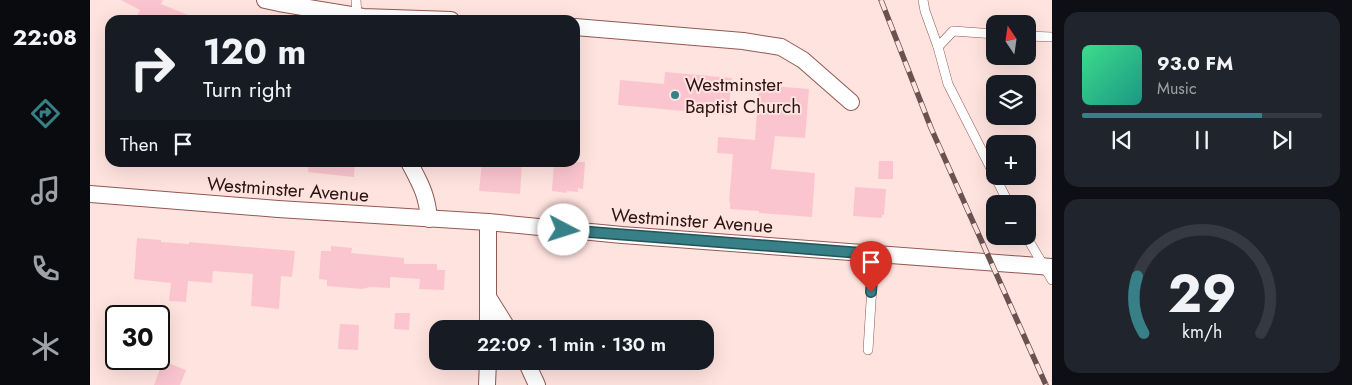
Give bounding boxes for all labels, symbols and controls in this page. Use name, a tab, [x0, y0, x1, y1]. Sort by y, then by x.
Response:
north arrow	[986, 15, 1036, 65]
map controls	[986, 15, 1036, 245]
text: 22:08	[13, 21, 77, 53]
text: 120 m	[203, 27, 306, 77]
icon: right	[120, 35, 185, 100]
text: 93.0 FM	[1157, 50, 1233, 77]
place label: Westminster Baptist Church	[685, 71, 801, 120]
text: Turn right	[203, 73, 291, 105]
button: layers	[986, 75, 1036, 125]
text: Music	[1157, 77, 1197, 100]
marker: Westminster Baptist Church	[669, 89, 681, 101]
icon: directions	[28, 96, 63, 131]
icon: previous	[1108, 126, 1136, 154]
icon: pause	[1188, 126, 1216, 154]
icon: next	[1268, 126, 1296, 154]
icon: arrive	[169, 130, 197, 158]
text: Then	[120, 131, 159, 158]
button: +	[986, 135, 1036, 185]
street label: Westminster Avenue	[206, 170, 370, 209]
icon: music	[28, 173, 63, 208]
button: −	[986, 195, 1036, 245]
street label: Westminster Avenue	[610, 201, 774, 240]
position arrow	[537, 203, 589, 255]
pin	[850, 241, 892, 292]
icon: arrive	[857, 248, 885, 276]
icon: phone	[28, 251, 63, 286]
text: 29	[1168, 256, 1236, 332]
speed limit sign: 30	[105, 305, 170, 370]
text: km/h	[1182, 319, 1222, 345]
icon: climate	[28, 329, 63, 364]
text: 22:09 · 1 min · 130 m	[477, 331, 666, 358]

